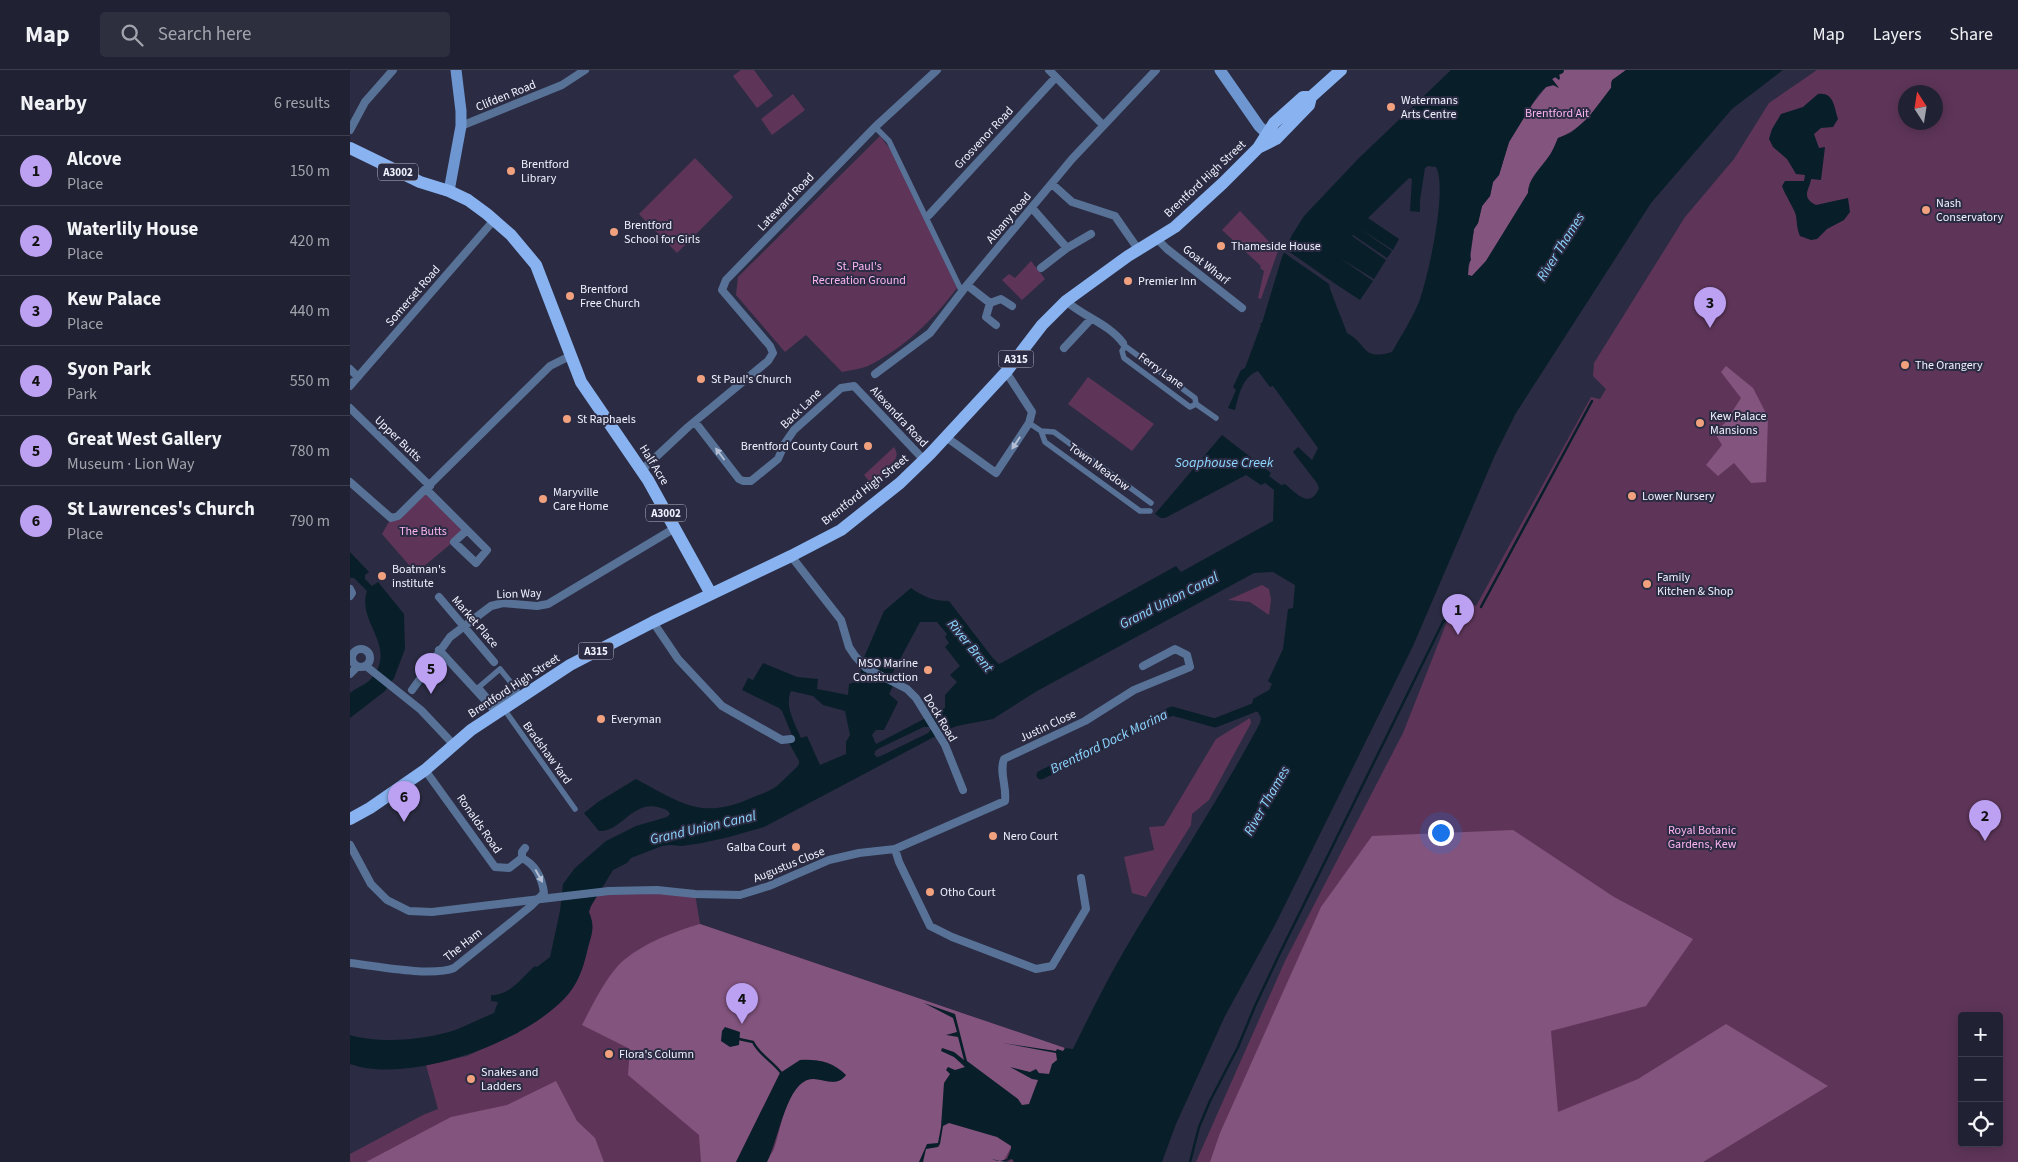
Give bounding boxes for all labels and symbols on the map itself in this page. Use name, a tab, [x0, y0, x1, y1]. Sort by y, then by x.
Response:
street label: Clifden Road	[473, 76, 539, 116]
north arrow	[1898, 85, 1943, 130]
place label: Watermans Arts Centre	[1401, 92, 1458, 123]
marker: Watermans Arts Centre	[1385, 101, 1397, 113]
street label: Grosvenor Road	[951, 103, 1017, 173]
park label: Brentford Ait	[1525, 105, 1589, 122]
street label: Brentford High Street	[1160, 136, 1250, 222]
place label: Brentford Library	[521, 156, 569, 187]
road number: A3002	[378, 164, 418, 180]
marker: Brentford Library	[505, 165, 517, 177]
street label: Lateward Road	[754, 169, 818, 235]
street label: Albany Road	[982, 189, 1036, 247]
place label: Nash Conservatory	[1936, 195, 2003, 226]
marker: Nash Conservatory	[1920, 204, 1932, 216]
water label: River Thames	[1532, 209, 1590, 285]
place label: Brentford School for Girls	[624, 217, 700, 248]
marker: Brentford School for Girls	[608, 226, 620, 238]
place label: Thameside House	[1231, 238, 1321, 255]
marker: Thameside House	[1215, 240, 1227, 252]
street label: Goat Wharf	[1179, 241, 1234, 289]
park label: St. Paul's Recreation Ground	[812, 258, 906, 289]
street label: Somerset Road	[382, 262, 444, 330]
place label: Premier Inn	[1138, 273, 1197, 290]
marker: Premier Inn	[1122, 275, 1134, 287]
place label: Brentford Free Church	[580, 281, 640, 312]
pin: 3	[1694, 287, 1726, 328]
marker: Brentford Free Church	[564, 290, 576, 302]
street label: Ferry Lane	[1135, 349, 1187, 393]
road number: A315	[998, 350, 1034, 368]
place label: The Orangery	[1915, 357, 1983, 374]
marker: The Orangery	[1899, 359, 1911, 371]
place label: St Paul's Church	[711, 371, 792, 388]
marker: St Paul's Church	[695, 373, 707, 385]
street label: Alexandra Road	[866, 383, 932, 451]
street label: Back Lane	[777, 385, 825, 433]
place label: Kew Palace Mansions	[1710, 408, 1767, 439]
place label: St Raphaels	[577, 411, 636, 428]
street label: Upper Butts	[371, 412, 425, 466]
marker: St Raphaels	[561, 413, 573, 425]
marker: Kew Palace Mansions	[1694, 417, 1706, 429]
one-way arrow	[1011, 436, 1021, 450]
place label: Brentford County Court	[741, 438, 858, 455]
street label: Town Meadow	[1065, 439, 1133, 495]
marker: Brentford County Court	[862, 440, 874, 452]
street label: Half Acre	[635, 441, 673, 489]
one-way arrow	[715, 447, 725, 461]
street label: Brentford High Street	[818, 451, 912, 529]
water label: Soaphouse Creek	[1175, 453, 1274, 473]
place label: Maryville Care Home	[553, 484, 609, 515]
place label: Lower Nursery	[1642, 488, 1715, 505]
marker: Lower Nursery	[1626, 490, 1638, 502]
marker: Maryville Care Home	[537, 493, 549, 505]
road number: A3002	[646, 504, 686, 522]
park label: The Butts	[399, 523, 447, 540]
place label: Boatman's institute	[392, 561, 446, 592]
water label: Grand Union Canal	[1116, 567, 1222, 634]
place label: Family Kitchen & Shop	[1657, 569, 1734, 600]
marker: Boatman's institute	[376, 570, 388, 582]
marker: Family Kitchen & Shop	[1641, 578, 1653, 590]
street label: Lion Way	[496, 585, 542, 603]
street label: Market Place	[448, 592, 502, 652]
pin: 1	[1442, 594, 1474, 635]
water label: River Brent	[942, 615, 998, 677]
road number: A315	[578, 642, 614, 660]
street label: Brentford High Street	[465, 650, 563, 722]
pin: 5	[415, 653, 447, 694]
place label: MSO Marine Construction	[853, 655, 918, 686]
marker: MSO Marine Construction	[922, 664, 934, 676]
street label: Dock Road	[919, 691, 961, 745]
water label: Brentford Dock Marina	[1047, 705, 1172, 779]
street label: Justin Close	[1017, 706, 1079, 746]
place label: Everyman	[611, 711, 661, 728]
marker: Everyman	[595, 713, 607, 725]
street label: Bradshaw Yard	[518, 718, 576, 788]
water label: River Thames	[1239, 762, 1295, 839]
pin: 6	[388, 781, 420, 822]
street label: Ronalds Road	[452, 791, 506, 857]
pin: 2	[1969, 800, 2001, 841]
water label: Grand Union Canal	[648, 806, 758, 850]
your location	[1428, 820, 1454, 846]
park label: Royal Botanic Gardens, Kew	[1668, 822, 1737, 853]
place label: Nero Court	[1003, 828, 1058, 845]
marker: Nero Court	[987, 830, 999, 842]
place label: Galba Court	[726, 839, 786, 856]
marker: Galba Court	[790, 841, 802, 853]
street label: Augustus Close	[751, 843, 827, 887]
one-way arrow	[535, 869, 543, 884]
place label: Otho Court	[940, 884, 996, 901]
marker: Otho Court	[924, 886, 936, 898]
street label: The Ham	[440, 924, 486, 966]
pin: 4	[726, 983, 758, 1024]
place label: Flora's Column	[619, 1046, 694, 1063]
marker: Flora's Column	[603, 1048, 615, 1060]
place label: Snakes and Ladders	[481, 1064, 538, 1095]
marker: Snakes and Ladders	[465, 1073, 477, 1085]

